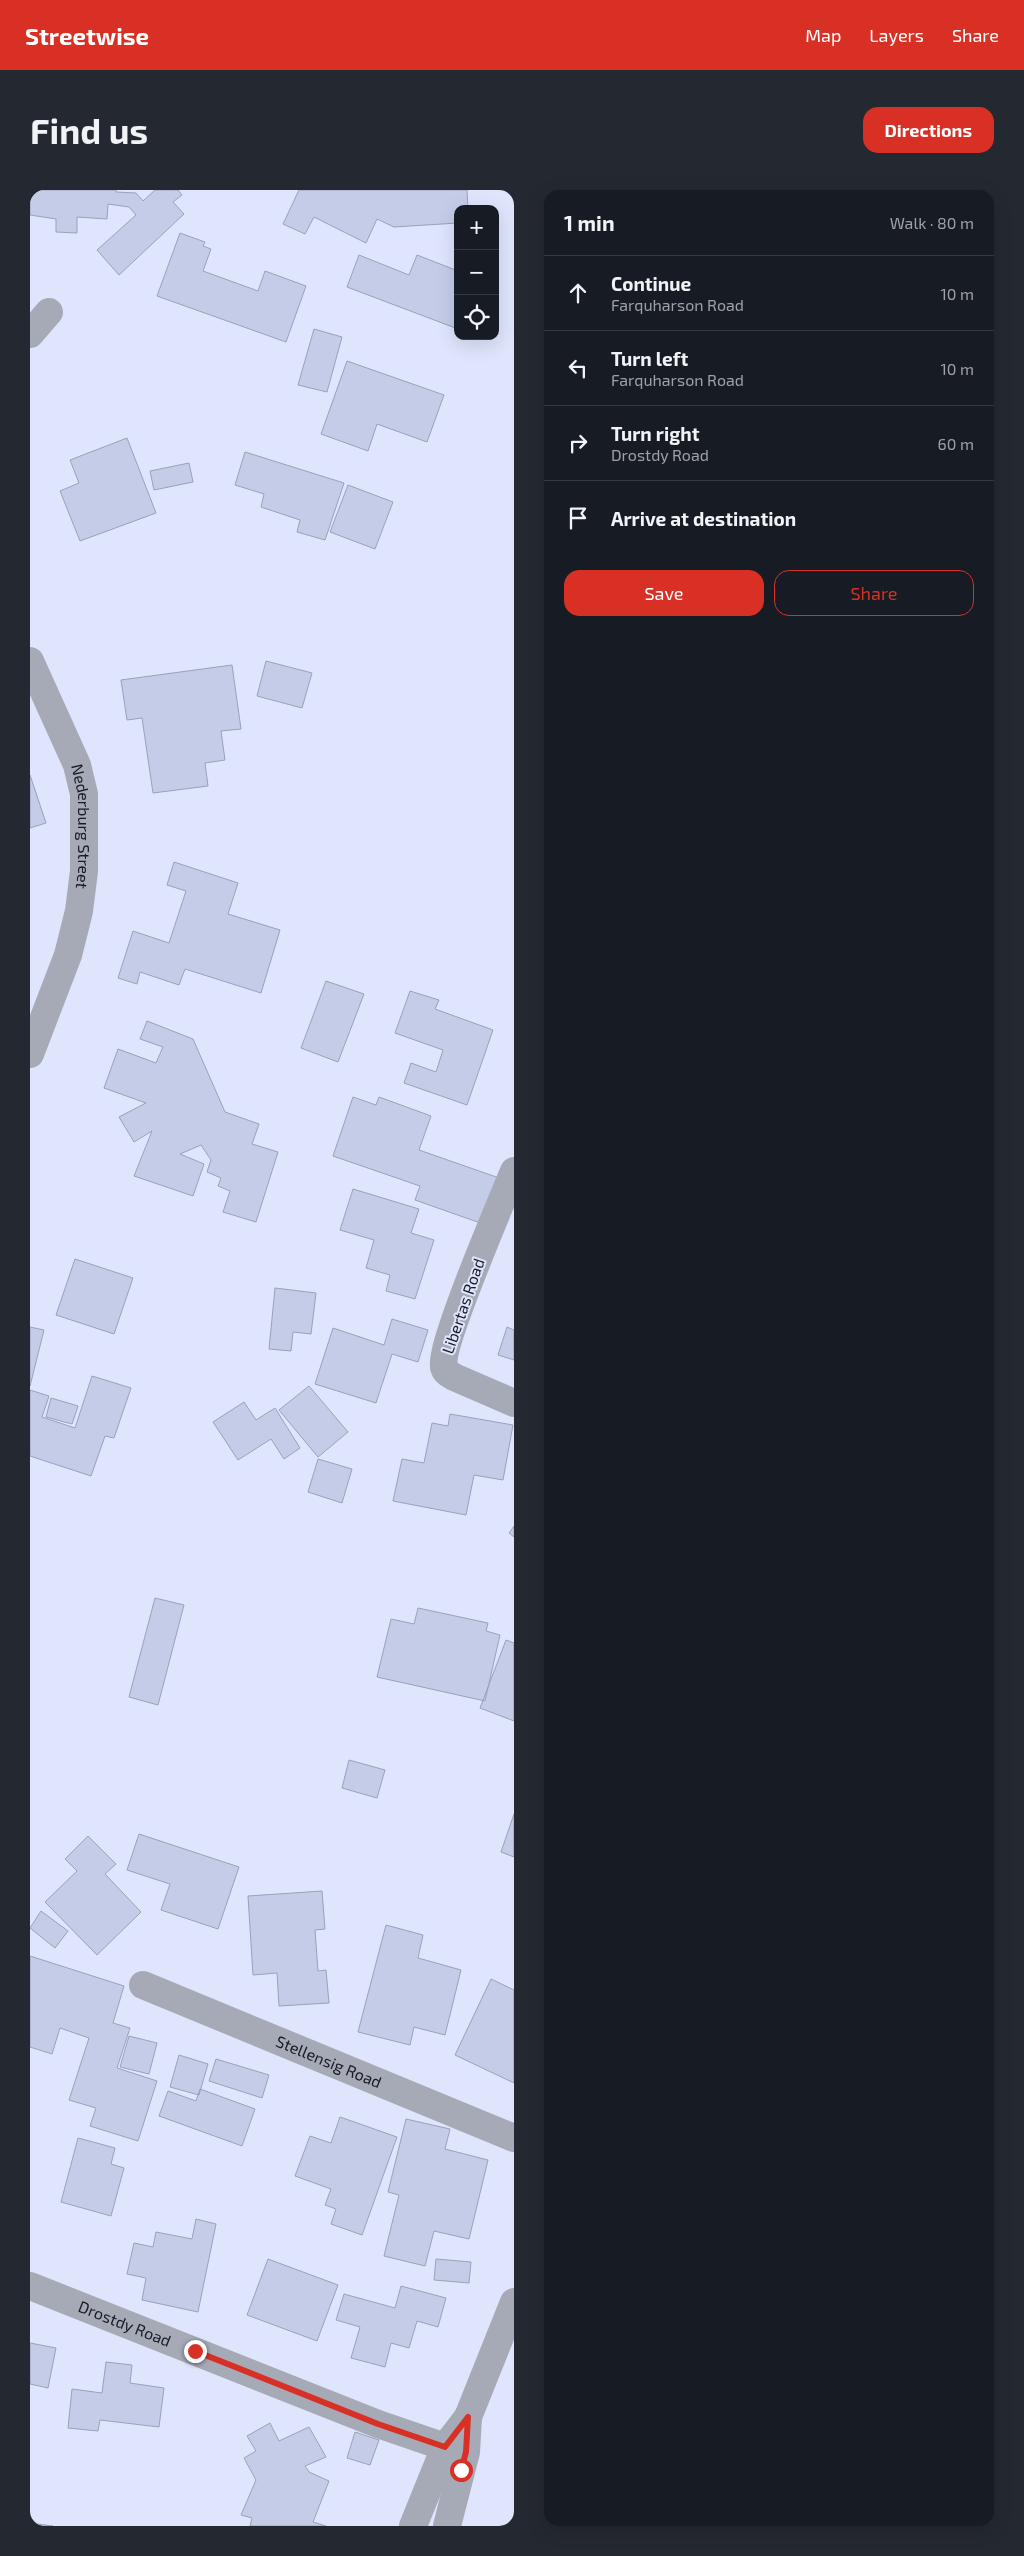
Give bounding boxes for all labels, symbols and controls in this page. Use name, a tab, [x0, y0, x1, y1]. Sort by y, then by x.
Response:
text: Streetwise	[25, 21, 149, 50]
text: Map	[805, 24, 841, 46]
text: Layers	[869, 24, 924, 46]
text: Share	[952, 24, 999, 46]
button: Directions	[863, 107, 994, 153]
text: Find us	[30, 109, 148, 151]
map controls	[454, 205, 499, 340]
button: +	[454, 205, 499, 250]
text: 1 min	[564, 210, 615, 235]
text: Walk · 80 m	[890, 213, 974, 232]
button: −	[454, 250, 499, 295]
text: Continue	[611, 272, 691, 295]
icon: ahead	[564, 279, 592, 307]
text: 10 m	[940, 284, 974, 303]
button: locate	[454, 295, 499, 340]
text: Farquharson Road	[611, 295, 744, 314]
text: Turn left	[611, 347, 688, 370]
icon: left	[564, 354, 592, 382]
text: 10 m	[940, 359, 974, 378]
text: Farquharson Road	[611, 370, 744, 389]
text: Turn right	[611, 422, 699, 445]
icon: right	[564, 429, 592, 457]
text: 60 m	[938, 434, 974, 453]
text: Drostdy Road	[611, 445, 709, 464]
icon: arrive	[564, 504, 592, 532]
text: Arrive at destination	[611, 507, 796, 530]
button: Save	[564, 570, 764, 616]
button: Share	[774, 570, 974, 616]
street label: Nederburg Street	[68, 762, 94, 890]
street label: Libertas Road	[437, 1256, 488, 1356]
street label: Stellensig Road	[273, 2031, 385, 2091]
street label: Drostdy Road	[76, 2296, 174, 2350]
route end	[184, 2340, 207, 2363]
route start	[450, 2459, 473, 2482]

